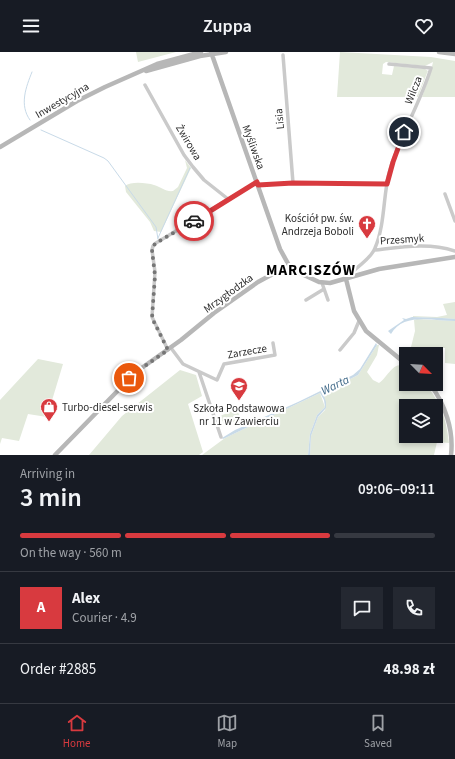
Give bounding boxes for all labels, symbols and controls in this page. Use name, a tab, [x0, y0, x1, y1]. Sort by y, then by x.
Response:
text: Zuppa	[203, 14, 252, 39]
icon: menu	[20, 15, 42, 37]
icon: heart	[413, 15, 435, 37]
street label: Wilcza	[401, 74, 426, 107]
street label: Inwestycyjna	[33, 79, 92, 122]
street label: Lisia	[271, 108, 288, 130]
pin	[387, 115, 421, 149]
icon: home	[393, 121, 415, 143]
street label: Żwirowa	[172, 122, 205, 163]
street label: Myśliwska	[239, 123, 269, 172]
courier	[174, 201, 214, 241]
icon: car	[183, 210, 205, 232]
place label: Kościół pw. św. Andrzeja Boboli	[282, 211, 354, 239]
church icon: Kościół pw. św. Andrzeja Boboli	[357, 214, 377, 239]
street label: Przesmyk	[379, 230, 425, 249]
district label: MARCISZÓW	[266, 260, 356, 281]
street label: Mrzygłodzka	[200, 270, 256, 317]
street label: Zarzecze	[226, 341, 269, 362]
north arrow	[399, 347, 443, 391]
map controls	[399, 347, 443, 443]
pin	[112, 361, 146, 395]
icon: bag	[118, 367, 140, 389]
water label: Warta	[318, 371, 353, 400]
school or university icon: Szkoła Podstawowa nr 11 w Zawierciu	[229, 376, 249, 401]
shop icon: Turbo-diesel-serwis	[39, 397, 59, 422]
button: layers	[399, 399, 443, 443]
place label: Turbo-diesel-serwis	[62, 400, 153, 415]
place label: Szkoła Podstawowa nr 11 w Zawierciu	[193, 401, 285, 429]
text: Arriving in	[20, 465, 75, 483]
text: 3 min	[20, 479, 82, 516]
text: 09:06–09:11	[358, 479, 435, 500]
text: On the way · 560 m	[20, 544, 122, 562]
button: chat	[341, 587, 383, 629]
button: phone	[393, 587, 435, 629]
text: Alex	[72, 588, 100, 609]
text: A	[37, 597, 45, 618]
text: Courier · 4.9	[72, 609, 137, 627]
text: Order #2885	[20, 659, 96, 680]
text: 48.98 zł	[384, 659, 435, 680]
tab: Home	[63, 712, 91, 751]
tab: Map	[216, 712, 238, 751]
tab: Saved	[364, 712, 392, 751]

